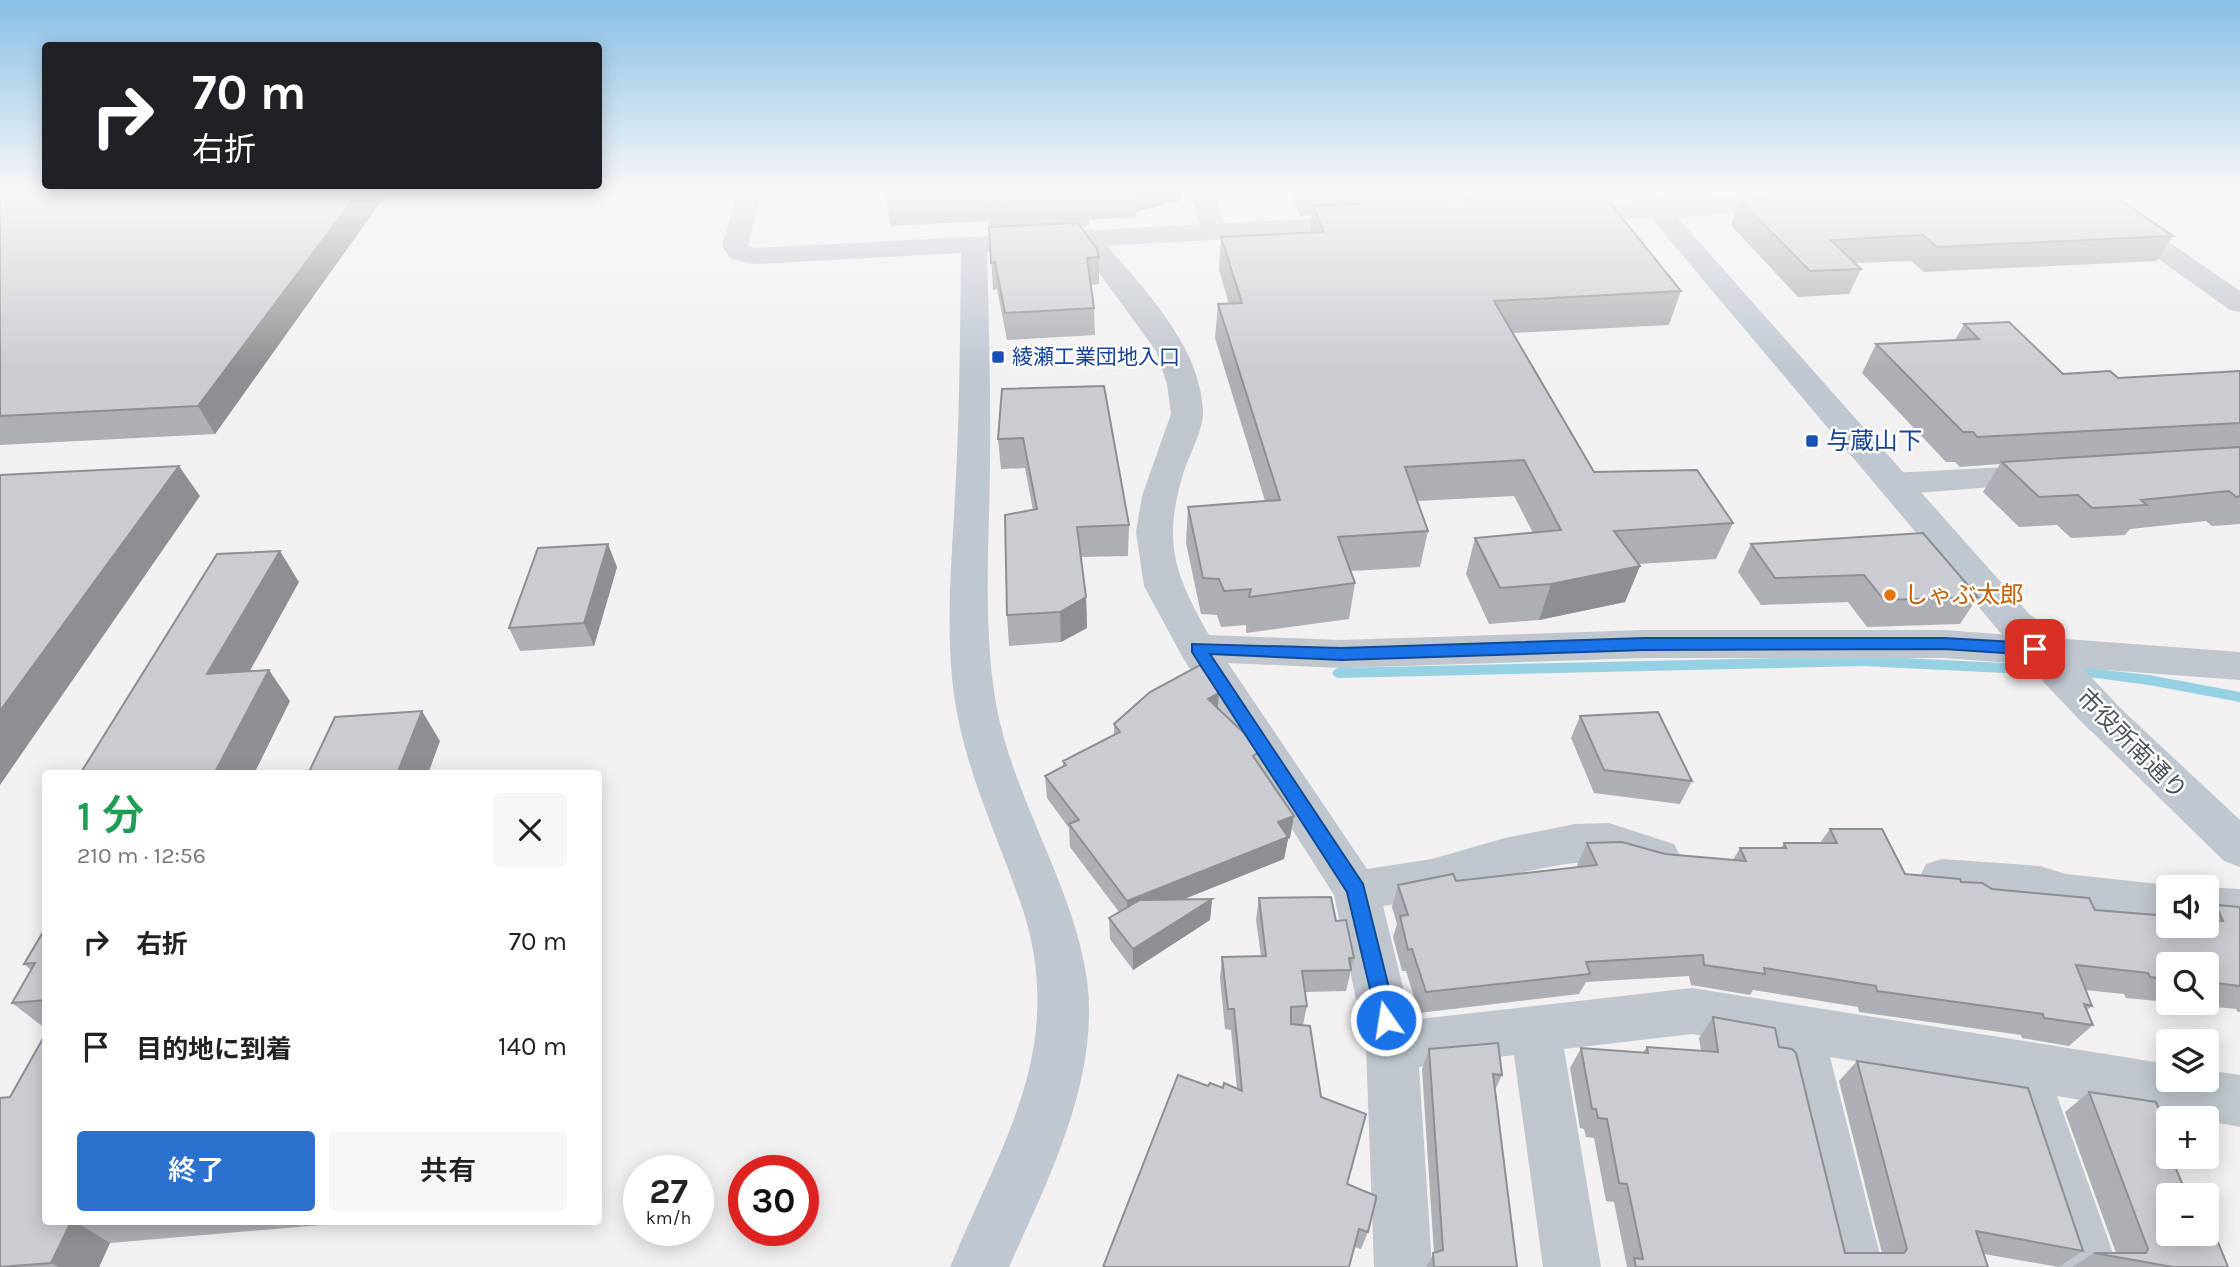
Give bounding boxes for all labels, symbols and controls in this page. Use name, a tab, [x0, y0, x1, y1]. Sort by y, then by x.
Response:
text: 70 m	[192, 64, 306, 121]
icon: right	[77, 70, 168, 161]
text: 右折	[192, 131, 256, 168]
place label: 綾瀬工業団地入口	[1012, 345, 1180, 369]
marker: 綾瀬工業団地入口	[990, 349, 1006, 365]
place label: 与蔵山下	[1826, 427, 1922, 455]
marker: 与蔵山下	[1804, 433, 1820, 449]
place label: しゃぶ太郎	[1904, 581, 2024, 609]
marker: しゃぶ太郎	[1882, 587, 1898, 603]
pin	[2005, 619, 2065, 679]
icon: arrive	[2016, 630, 2054, 668]
street label: 市役所南通り	[2071, 683, 2193, 805]
text: 1 分	[77, 791, 144, 841]
button: close	[493, 793, 567, 867]
text: 210 m · 12:56	[77, 842, 206, 869]
map controls	[2156, 875, 2219, 1246]
button: sound	[2156, 875, 2219, 938]
icon: right	[77, 923, 115, 961]
text: 70 m	[509, 926, 567, 957]
text: 右折	[136, 929, 188, 960]
button: search	[2156, 952, 2219, 1015]
position arrow	[1349, 983, 1423, 1057]
icon: arrive	[77, 1028, 115, 1066]
button: layers	[2156, 1029, 2219, 1092]
text: 140 m	[498, 1031, 567, 1062]
text: 目的地に到着	[136, 1034, 292, 1065]
button: +	[2156, 1106, 2219, 1169]
button: 終了	[77, 1131, 315, 1211]
button: 共有	[329, 1131, 567, 1211]
speed limit sign: 30	[728, 1155, 819, 1246]
text: 27	[649, 1171, 688, 1212]
button: −	[2156, 1183, 2219, 1246]
text: km/h	[646, 1207, 691, 1229]

